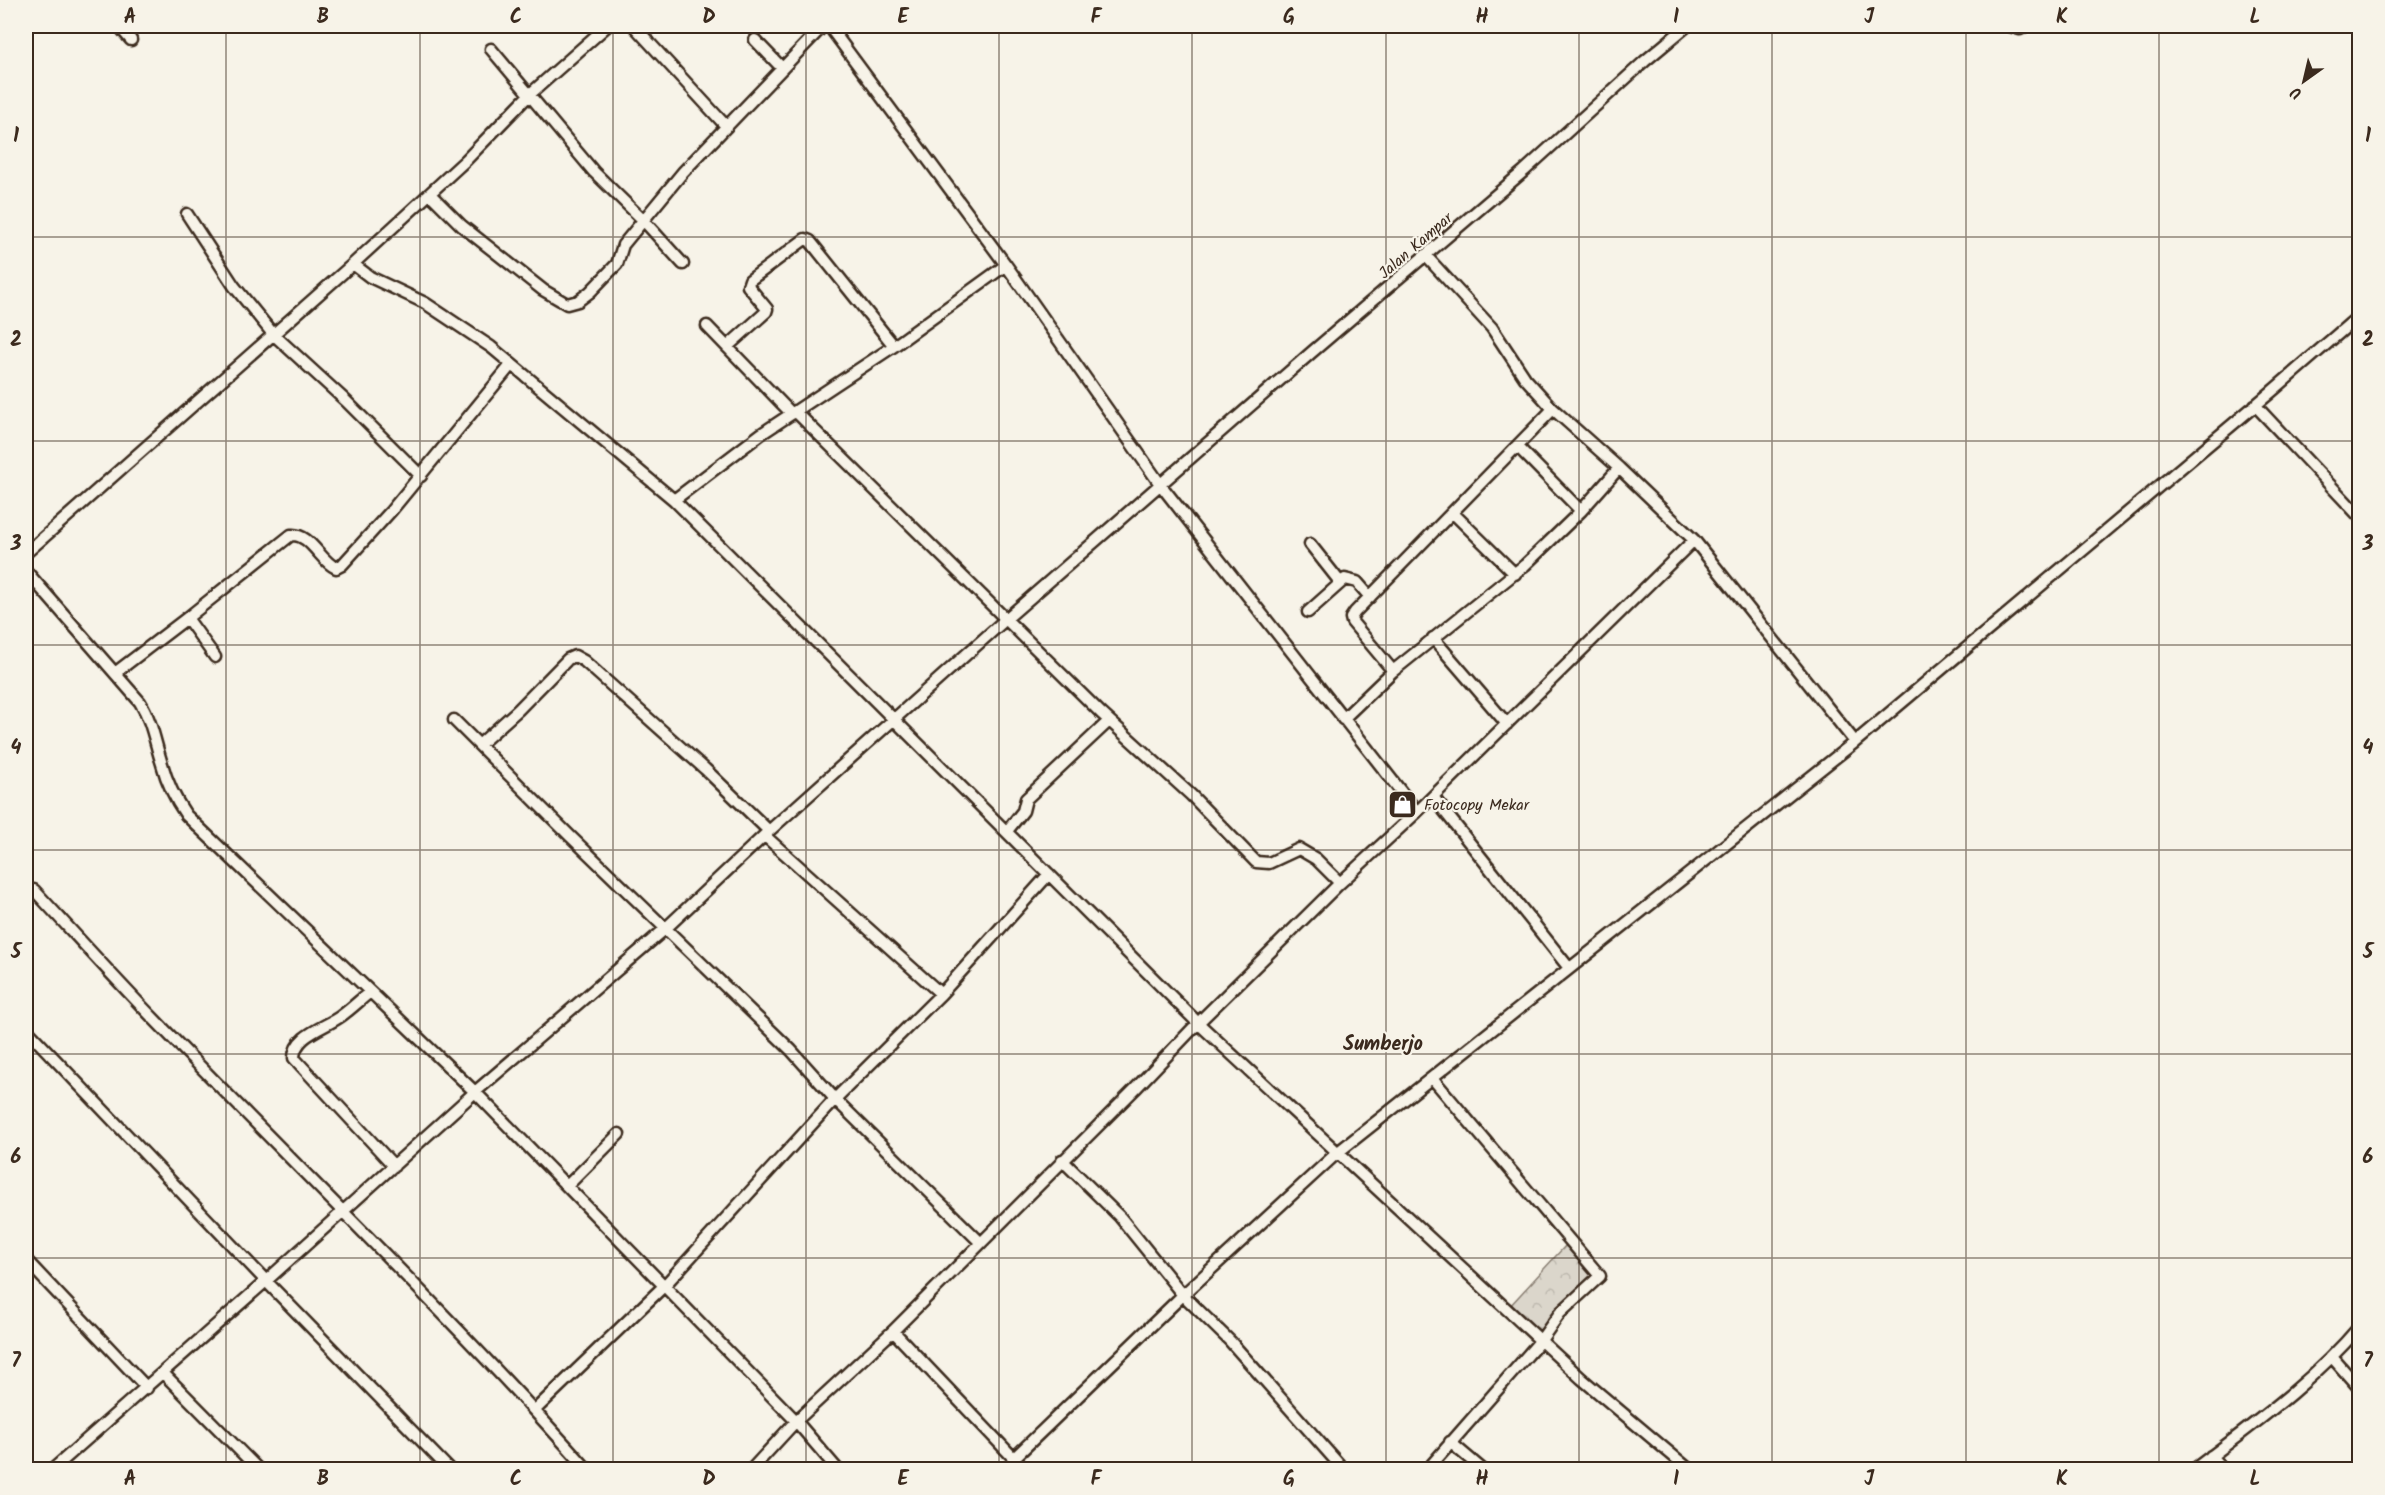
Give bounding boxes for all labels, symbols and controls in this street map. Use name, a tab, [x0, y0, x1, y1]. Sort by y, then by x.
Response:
text: A	[124, 2, 136, 34]
text: B	[317, 2, 329, 34]
text: C	[510, 2, 522, 34]
text: D	[702, 2, 716, 34]
text: E	[897, 2, 909, 34]
text: F	[1091, 2, 1103, 34]
text: G	[1283, 2, 1295, 34]
text: H	[1475, 2, 1489, 34]
text: I	[1673, 2, 1679, 34]
text: J	[1864, 2, 1875, 34]
text: K	[2056, 2, 2068, 34]
text: L	[2250, 2, 2260, 34]
north arrow	[2274, 51, 2334, 111]
text: U	[2285, 79, 2307, 105]
text: 1	[13, 121, 19, 153]
text: 1	[2365, 121, 2371, 153]
street label: Jalan Kampar	[1373, 206, 1460, 286]
text: 2	[10, 325, 22, 357]
text: 2	[2362, 325, 2374, 357]
text: 3	[10, 529, 22, 561]
text: 3	[2362, 529, 2374, 561]
text: 4	[11, 733, 22, 765]
text: 4	[2363, 733, 2374, 765]
shop icon: Fotocopy Mekar	[1387, 788, 1419, 820]
place label: Fotocopy Mekar	[1424, 793, 1531, 818]
text: 5	[10, 937, 23, 969]
text: 5	[2362, 937, 2375, 969]
district label: Sumberjo	[1343, 1029, 1423, 1061]
text: 6	[11, 1142, 22, 1174]
text: 6	[2363, 1142, 2374, 1174]
text: 7	[11, 1346, 21, 1378]
text: 7	[2363, 1346, 2373, 1378]
text: A	[124, 1464, 136, 1495]
text: B	[317, 1464, 329, 1495]
text: C	[510, 1464, 522, 1495]
text: D	[702, 1464, 716, 1495]
text: E	[897, 1464, 909, 1495]
text: F	[1091, 1464, 1103, 1495]
text: G	[1283, 1464, 1295, 1495]
text: H	[1475, 1464, 1489, 1495]
text: I	[1673, 1464, 1679, 1495]
text: J	[1864, 1464, 1875, 1495]
text: K	[2056, 1464, 2068, 1495]
text: L	[2250, 1464, 2260, 1495]

